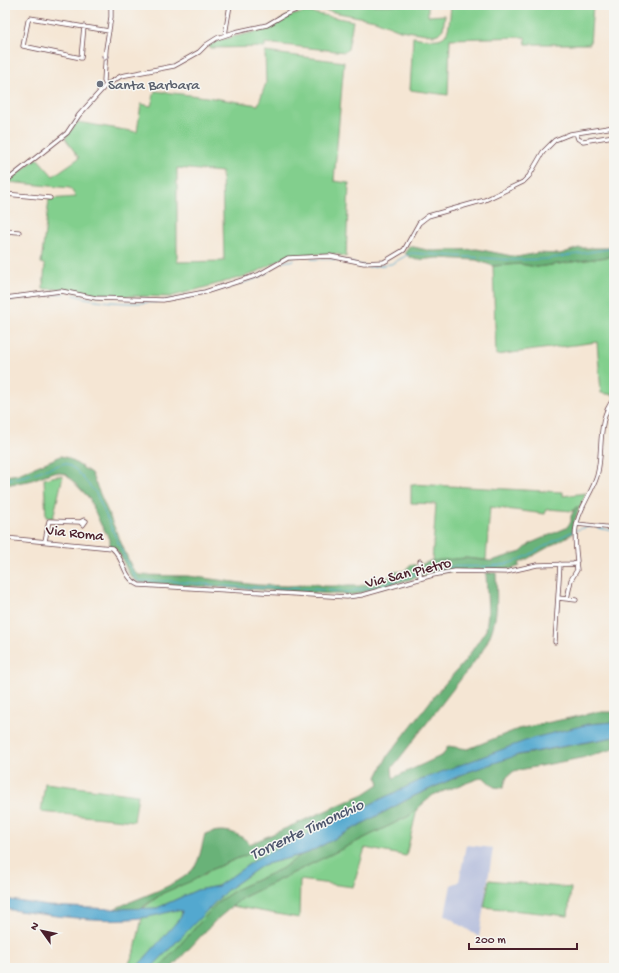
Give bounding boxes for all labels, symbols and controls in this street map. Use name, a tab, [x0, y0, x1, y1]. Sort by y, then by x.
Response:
one-way arrow	[101, 55, 109, 61]
place label: Santa Barbara	[108, 77, 200, 95]
marker: Santa Barbara	[95, 79, 105, 89]
street label: Via Roma	[44, 522, 105, 546]
street label: Via San Pietro	[363, 555, 454, 594]
water label: Torrente Timonchio	[248, 796, 368, 866]
north arrow	[22, 911, 62, 951]
text: N	[28, 920, 42, 933]
scale bar	[469, 925, 577, 951]
text: 200 m	[475, 934, 506, 948]

